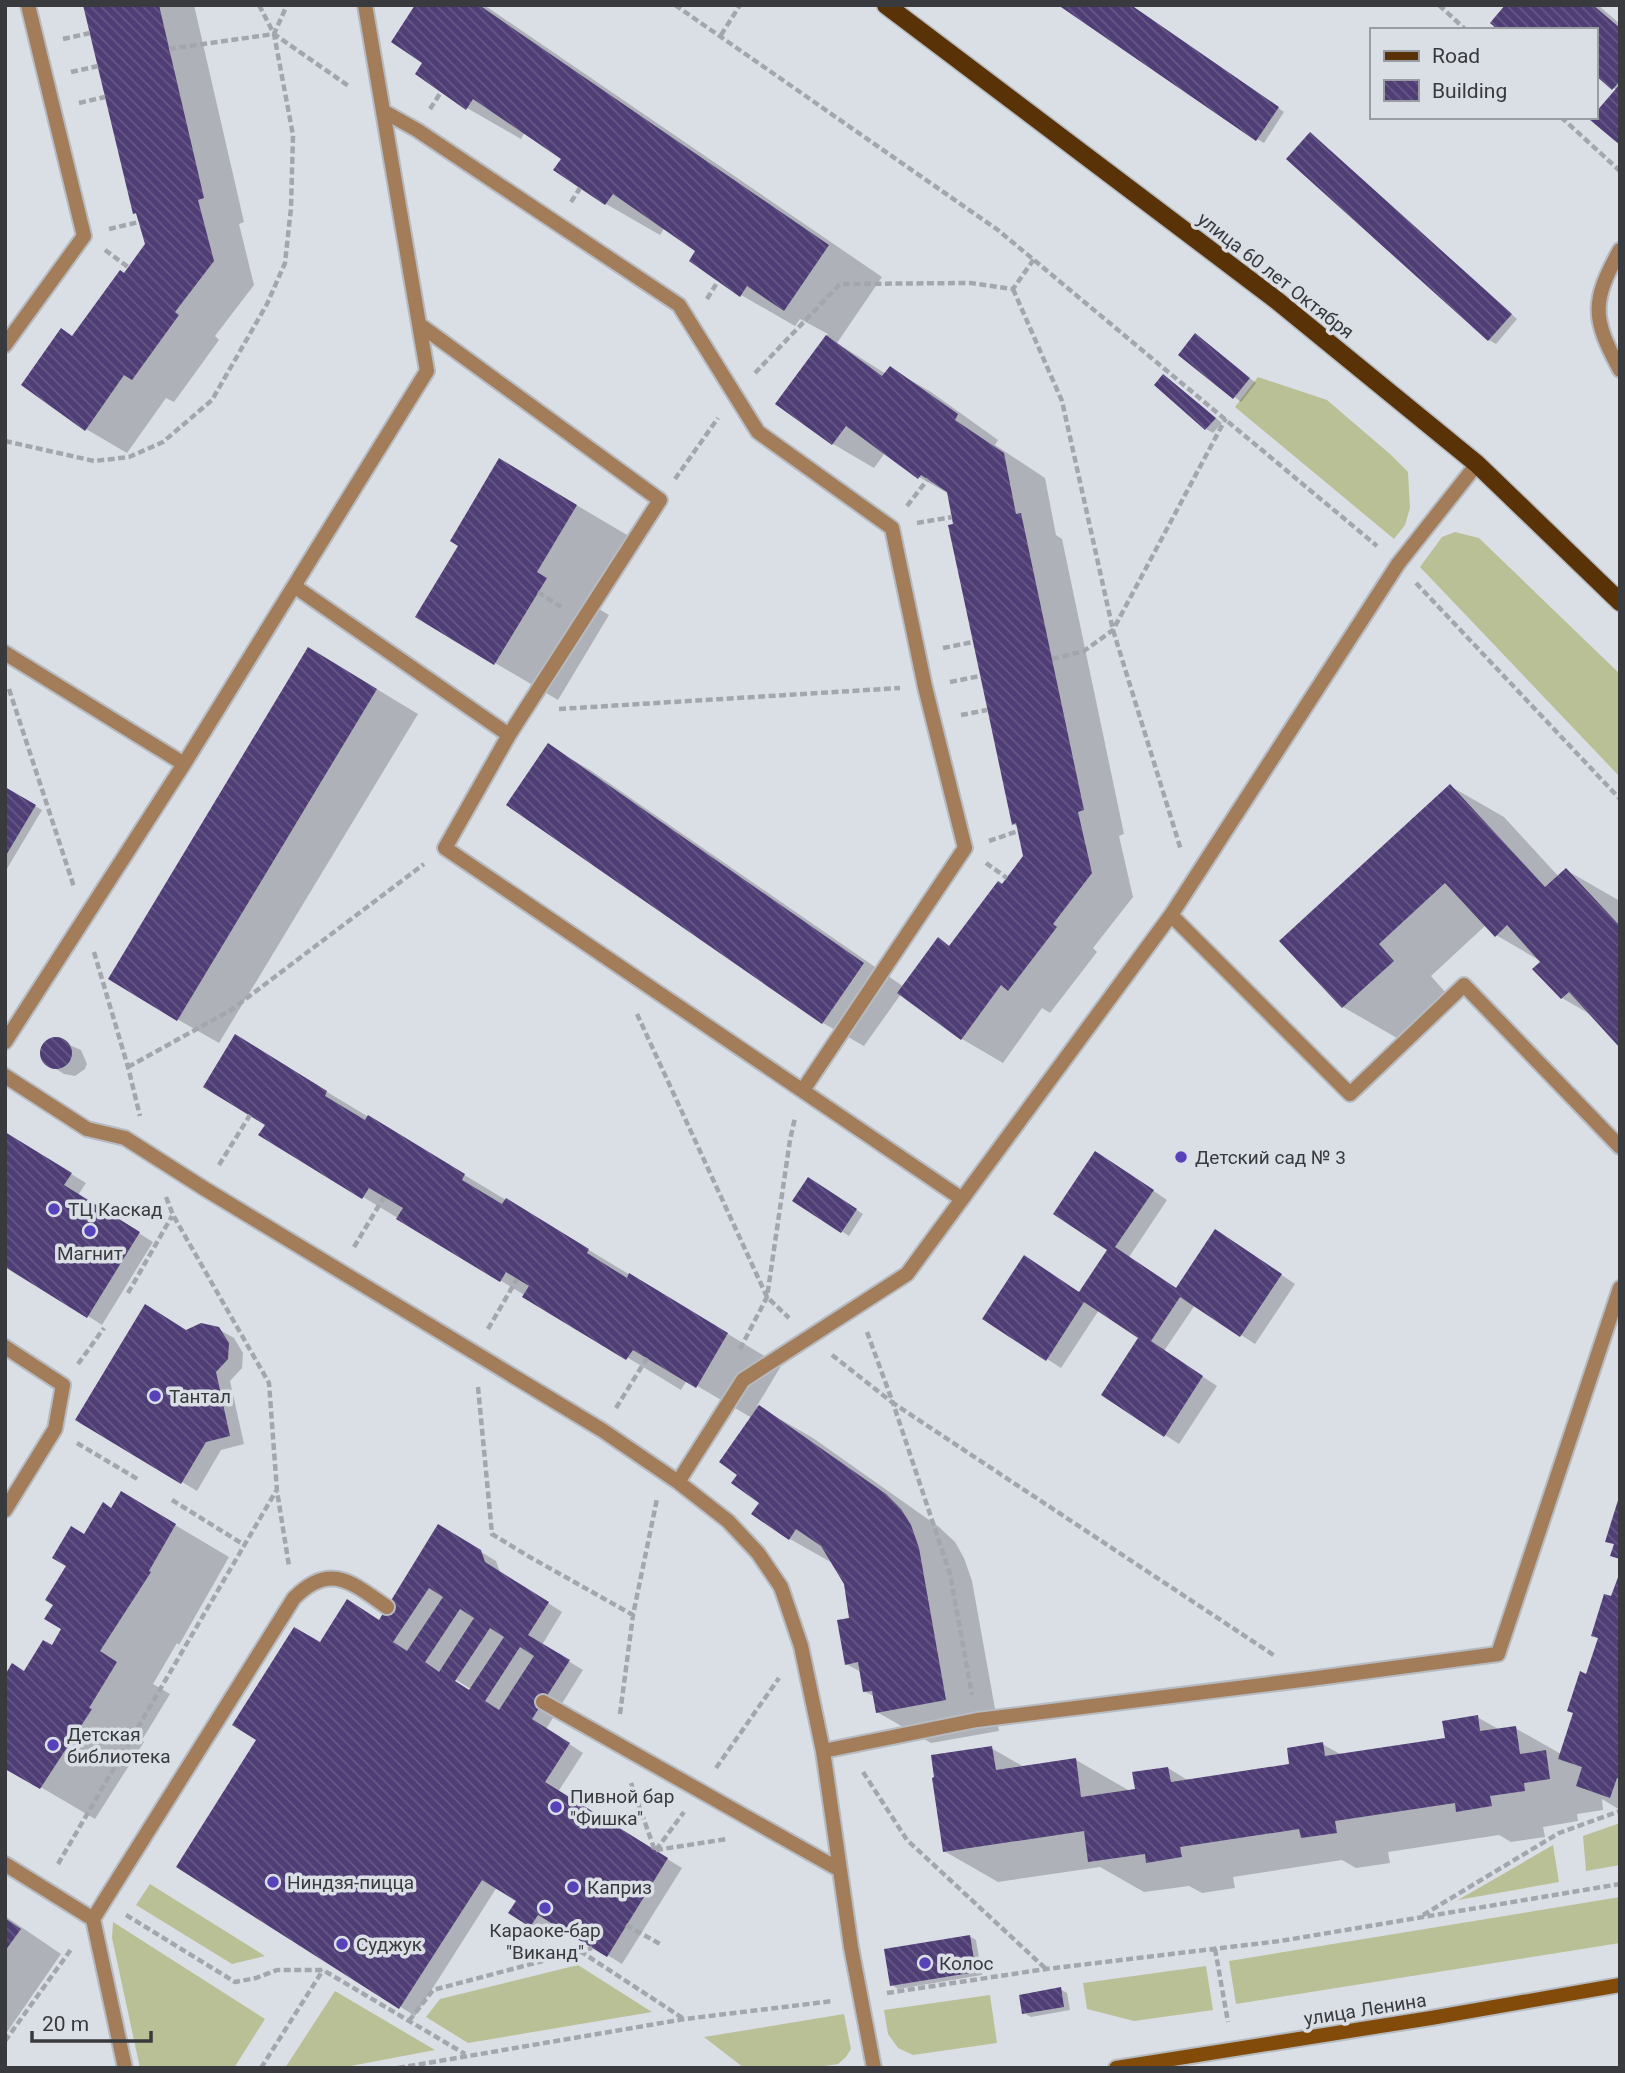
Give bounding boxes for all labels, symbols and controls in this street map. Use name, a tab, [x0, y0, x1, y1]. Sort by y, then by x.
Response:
legend	[1370, 28, 1597, 119]
text: Road	[1432, 44, 1480, 68]
text: Building	[1432, 79, 1507, 103]
street label: улица 60 лет Октября	[1193, 207, 1358, 344]
place label: Детский сад № 3	[1195, 1146, 1346, 1169]
marker: Детский сад № 3	[1173, 1149, 1189, 1165]
place label: ТЦ Каскад	[68, 1198, 163, 1221]
marker: ТЦ Каскад	[46, 1201, 62, 1217]
marker: Магнит	[82, 1223, 98, 1239]
place label: Магнит	[57, 1242, 123, 1265]
place label: Тантал	[169, 1385, 231, 1408]
marker: Тантал	[147, 1388, 163, 1404]
place label: Детская библиотека	[67, 1723, 171, 1768]
marker: Детская библиотека	[45, 1737, 61, 1753]
place label: Пивной бар "Фишка"	[570, 1785, 674, 1830]
marker: Пивной бар "Фишка"	[548, 1799, 564, 1815]
place label: Ниндзя-пицца	[287, 1871, 414, 1894]
marker: Ниндзя-пицца	[265, 1874, 281, 1890]
place label: Каприз	[587, 1876, 652, 1899]
marker: Каприз	[565, 1879, 581, 1895]
marker: Караоке-бар "Виканд"	[537, 1900, 553, 1916]
place label: Караоке-бар "Виканд"	[489, 1919, 601, 1964]
place label: Суджук	[356, 1933, 423, 1956]
marker: Суджук	[334, 1936, 350, 1952]
place label: Колос	[939, 1952, 993, 1975]
marker: Колос	[917, 1955, 933, 1971]
street label: улица Ленина	[1302, 1988, 1428, 2031]
scale bar	[32, 2000, 150, 2044]
text: 20 m	[42, 2012, 89, 2036]

